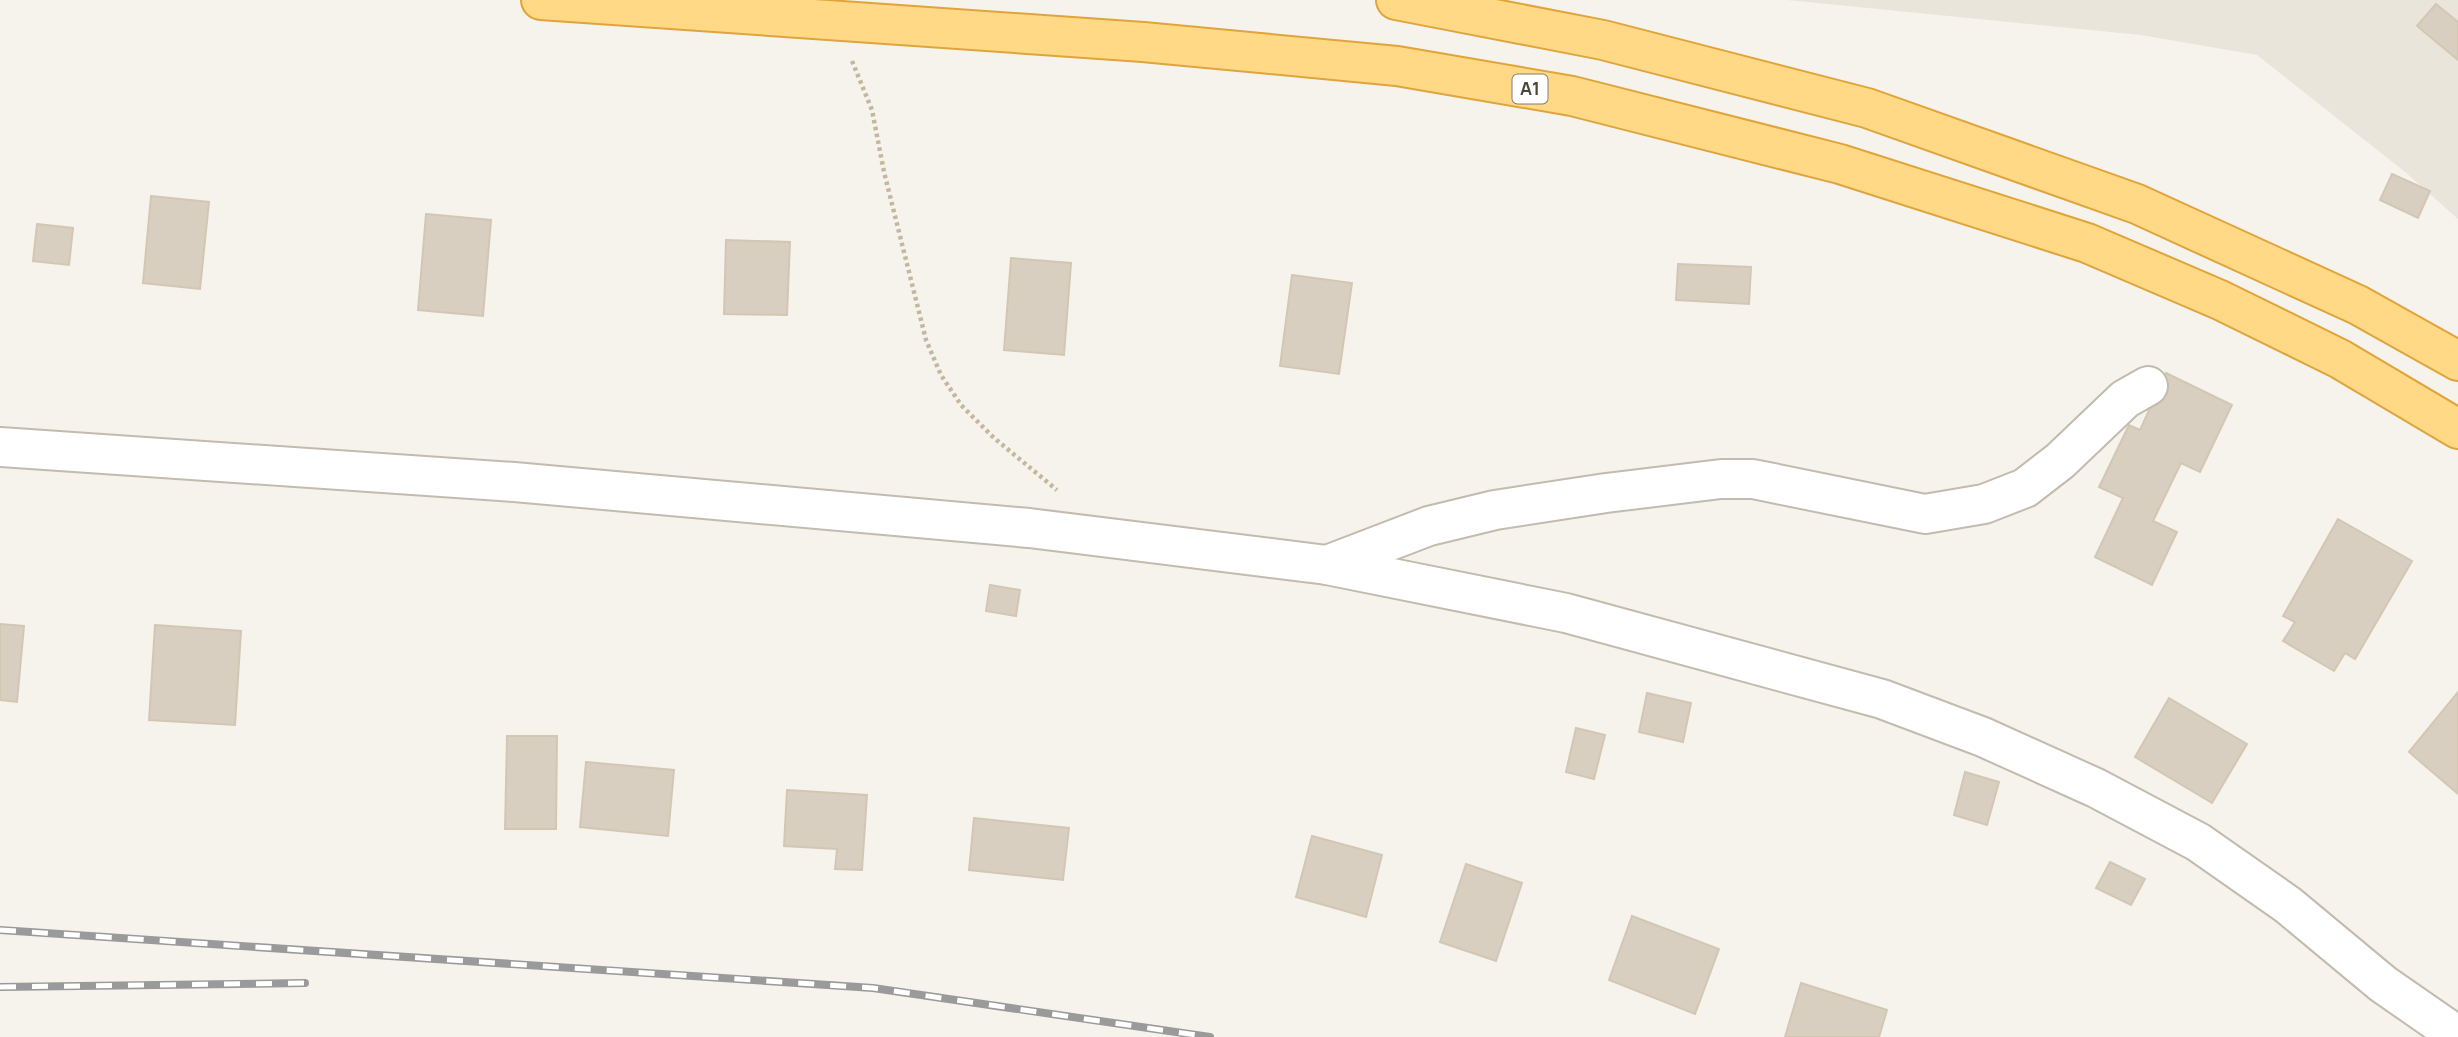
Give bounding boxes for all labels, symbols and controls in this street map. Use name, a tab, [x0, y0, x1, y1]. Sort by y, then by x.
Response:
road number: A1	[1512, 74, 1548, 104]

